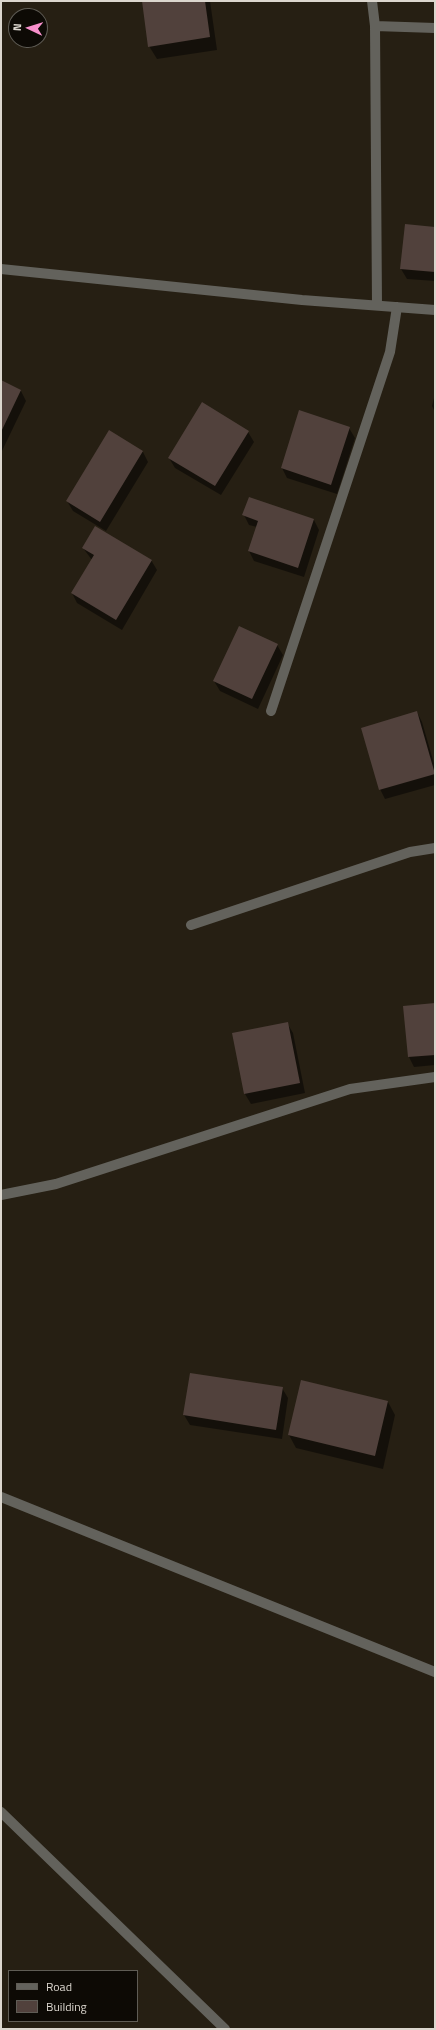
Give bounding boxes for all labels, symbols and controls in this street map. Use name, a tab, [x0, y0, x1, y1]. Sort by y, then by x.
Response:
north arrow	[8, 8, 48, 48]
text: N	[9, 23, 25, 32]
legend	[8, 1970, 138, 2022]
text: Road	[46, 1977, 72, 1996]
text: Building	[46, 1997, 87, 2016]

